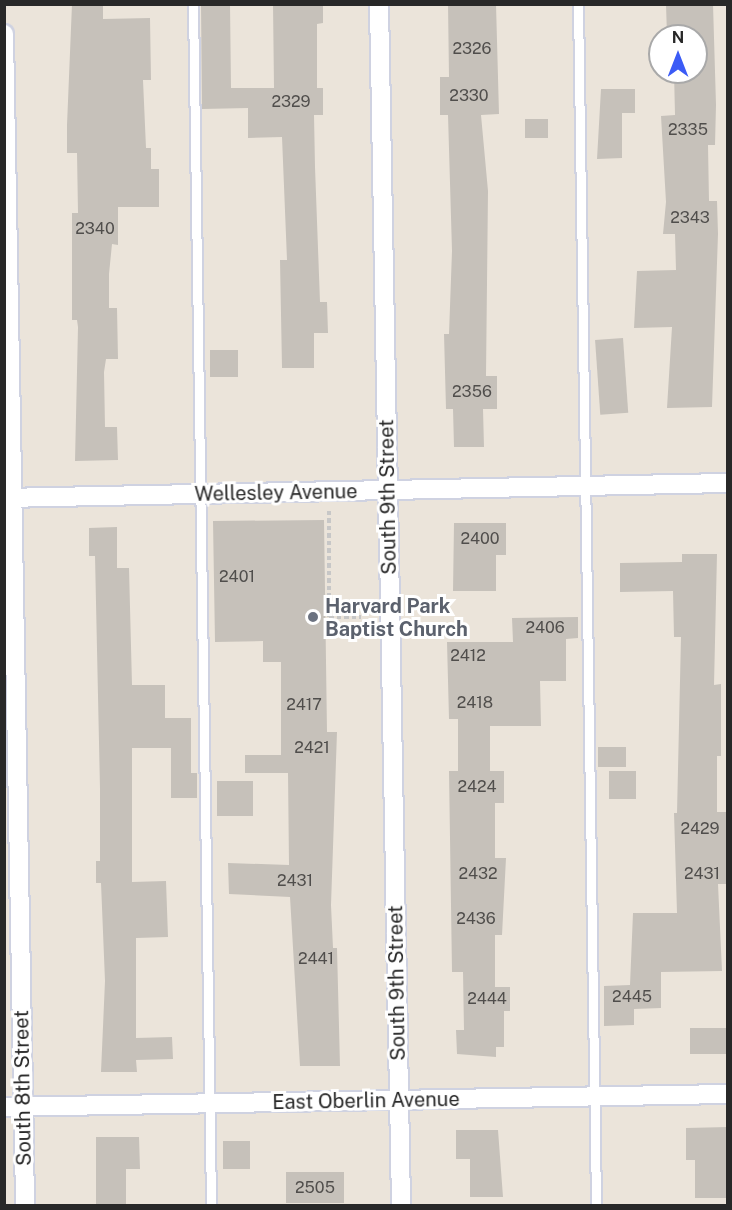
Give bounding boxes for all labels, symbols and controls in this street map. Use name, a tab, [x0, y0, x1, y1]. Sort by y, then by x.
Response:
north arrow	[648, 24, 708, 84]
text: N	[672, 28, 684, 47]
house number: 2326	[452, 39, 492, 59]
house number: 2330	[449, 86, 489, 106]
house number: 2329	[271, 92, 311, 112]
house number: 2335	[668, 120, 708, 140]
house number: 2343	[670, 208, 710, 228]
house number: 2340	[75, 219, 115, 239]
house number: 2356	[452, 382, 492, 402]
street label: South 9th Street	[375, 419, 401, 575]
street label: Wellesley Avenue	[194, 480, 358, 506]
house number: 2400	[460, 529, 500, 549]
house number: 2401	[219, 567, 255, 587]
place label: Harvard Park Baptist Church	[325, 594, 468, 641]
marker: Harvard Park Baptist Church	[306, 610, 320, 624]
house number: 2406	[525, 618, 565, 638]
house number: 2412	[450, 646, 486, 666]
house number: 2418	[457, 693, 493, 713]
house number: 2417	[286, 695, 322, 715]
house number: 2421	[294, 738, 330, 758]
house number: 2424	[457, 777, 497, 797]
house number: 2429	[680, 819, 720, 839]
house number: 2432	[458, 864, 498, 884]
house number: 2431	[684, 864, 720, 884]
house number: 2431	[277, 871, 313, 891]
street label: South 9th Street	[384, 905, 410, 1061]
house number: 2436	[456, 909, 496, 929]
house number: 2441	[298, 949, 334, 969]
house number: 2445	[612, 987, 652, 1007]
house number: 2444	[467, 989, 507, 1009]
street label: South 8th Street	[10, 1010, 36, 1166]
street label: East Oberlin Avenue	[272, 1087, 460, 1115]
house number: 2505	[295, 1178, 335, 1198]

